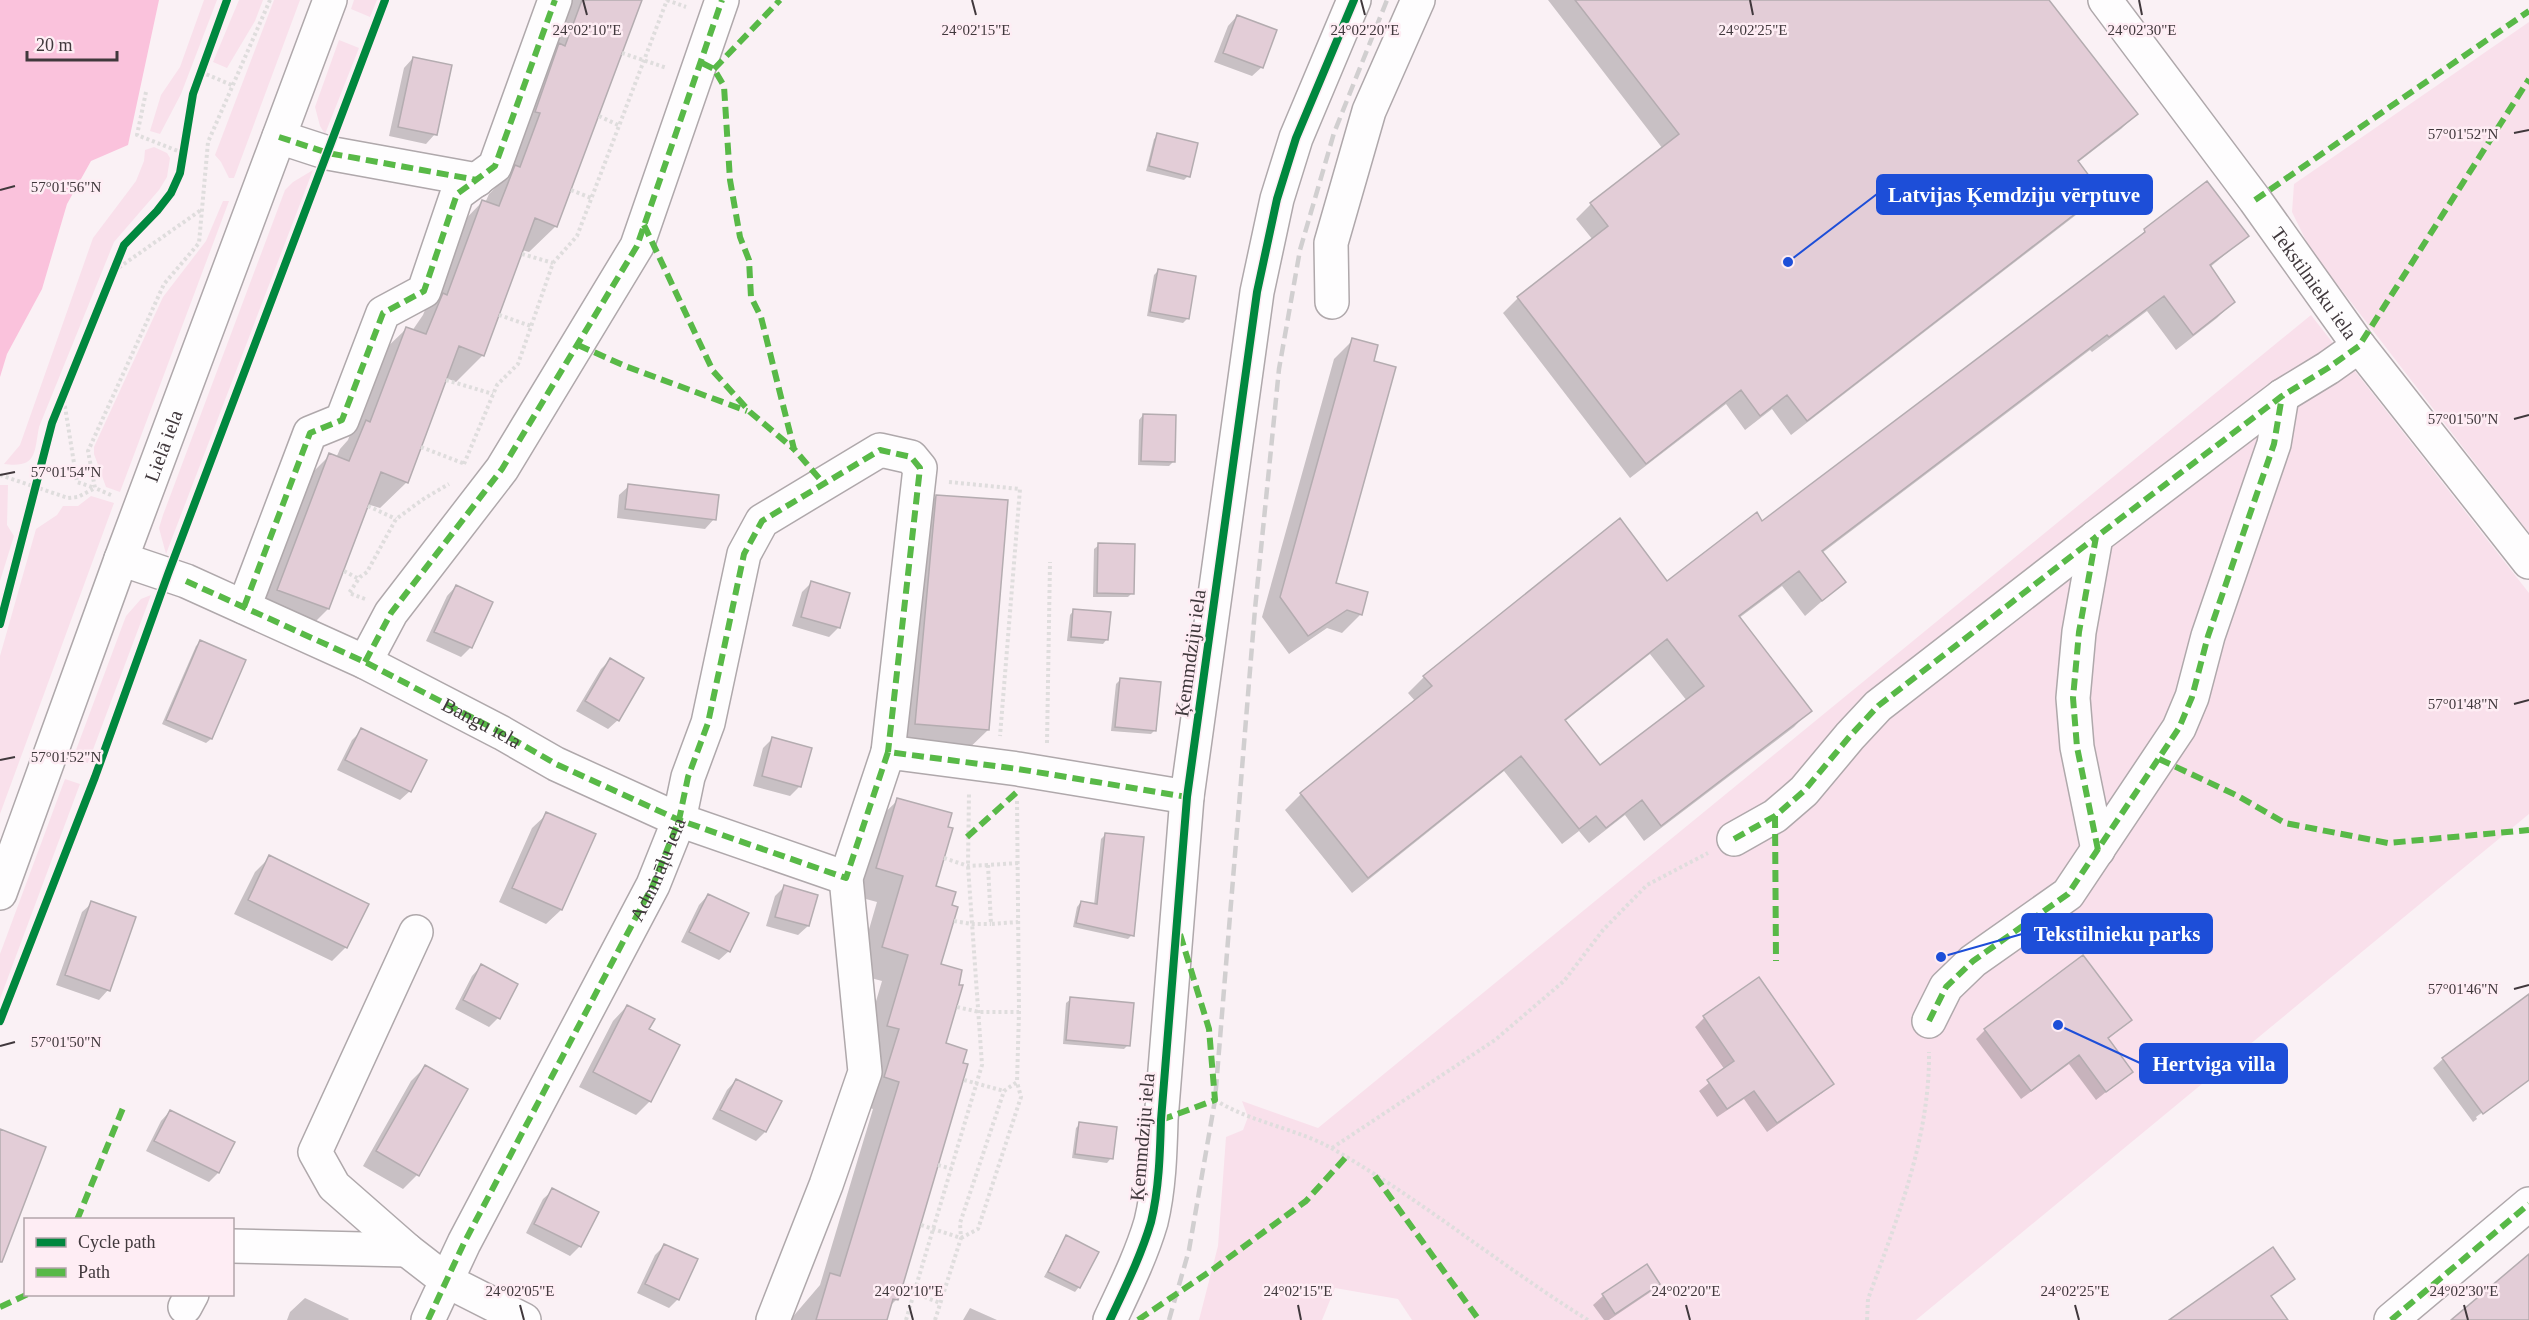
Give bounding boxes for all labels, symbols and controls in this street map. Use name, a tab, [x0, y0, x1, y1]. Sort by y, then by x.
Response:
text: 24°02'10"E	[553, 22, 622, 38]
text: 24°02'15"E	[942, 22, 1011, 38]
text: 24°02'20"E	[1331, 22, 1400, 38]
text: 24°02'25"E	[1719, 22, 1788, 38]
text: 24°02'30"E	[2108, 22, 2177, 38]
scale bar	[27, 24, 117, 62]
text: 20 m	[36, 35, 73, 55]
text: 57°01'52"N	[2428, 126, 2498, 142]
callout: Latvijas Ķemdziju vērptuve	[1877, 175, 2152, 214]
text: 57°01'56"N	[31, 179, 101, 195]
text: Latvijas Ķemdziju vērptuve	[1888, 183, 2140, 208]
street label: Tekstilnieku iela	[2267, 223, 2362, 344]
street label: Lielā iela	[140, 407, 187, 485]
text: 57°01'50"N	[2428, 411, 2498, 427]
text: 57°01'54"N	[31, 464, 101, 480]
street label: Ķemmdziju iela	[1170, 588, 1211, 718]
street label: Bangu iela	[438, 693, 525, 753]
text: 57°01'48"N	[2428, 696, 2498, 712]
text: 57°01'52"N	[31, 749, 101, 765]
street label: Admirāļu iela	[625, 814, 690, 925]
callout: Tekstilnieku parks	[2022, 914, 2212, 953]
text: Tekstilnieku parks	[2034, 922, 2200, 946]
text: 57°01'46"N	[2428, 981, 2498, 997]
text: 57°01'50"N	[31, 1034, 101, 1050]
callout: Hertviga villa	[2140, 1044, 2287, 1083]
text: Hertviga villa	[2152, 1052, 2276, 1076]
street label: Ķemmdziju iela	[1125, 1072, 1160, 1202]
legend	[24, 1218, 234, 1296]
text: Cycle path	[78, 1232, 155, 1252]
text: Path	[78, 1262, 110, 1282]
text: 24°02'05"E	[486, 1283, 555, 1299]
text: 24°02'10"E	[875, 1283, 944, 1299]
text: 24°02'15"E	[1264, 1283, 1333, 1299]
text: 24°02'20"E	[1652, 1283, 1721, 1299]
text: 24°02'25"E	[2041, 1283, 2110, 1299]
text: 24°02'30"E	[2430, 1283, 2499, 1299]

